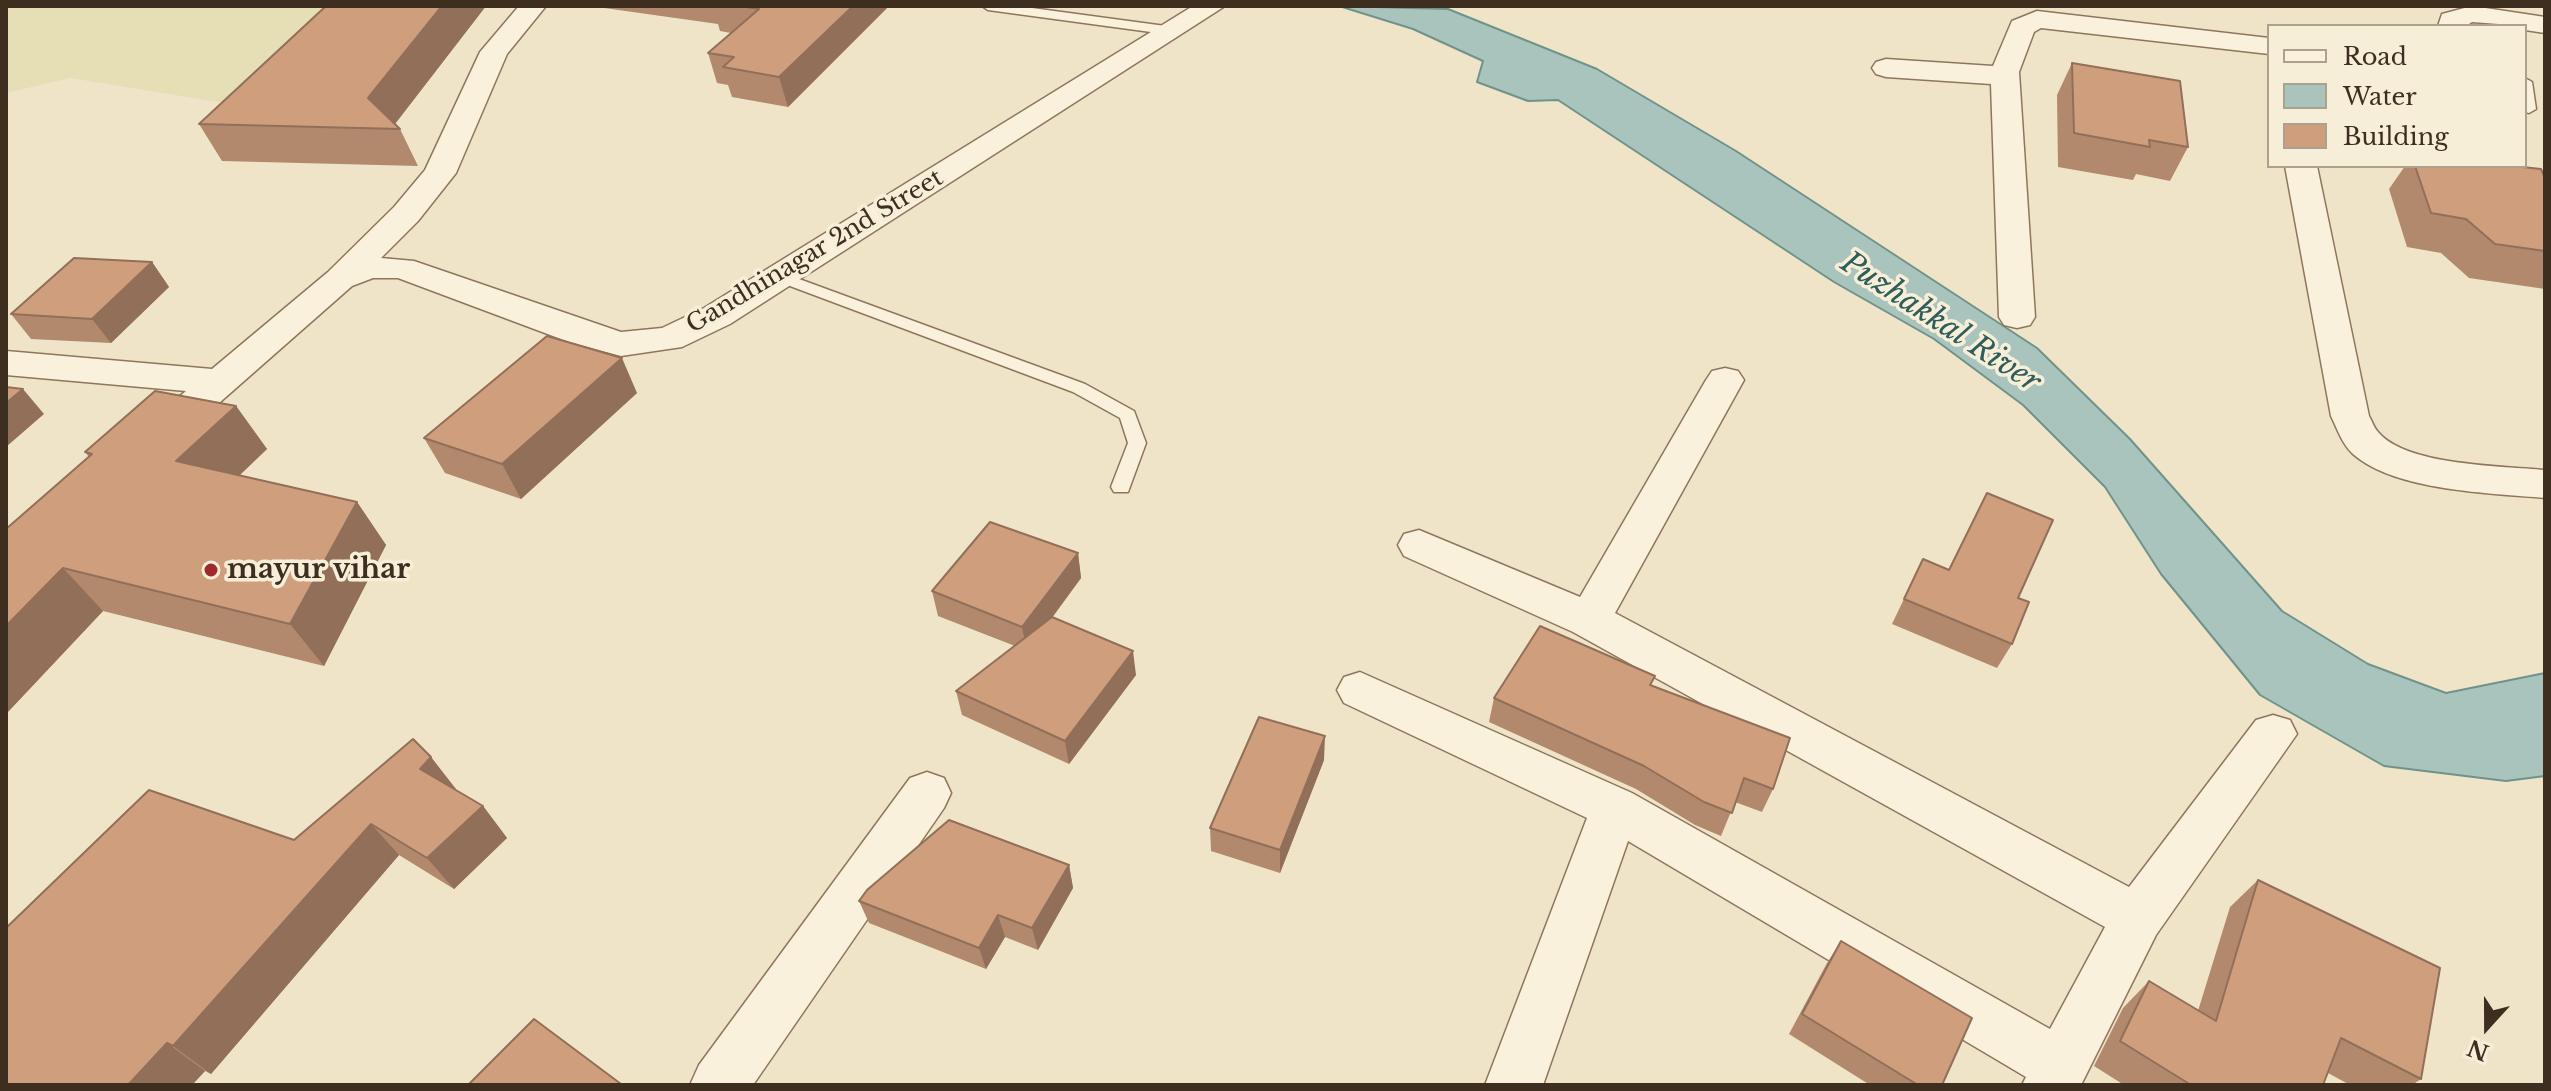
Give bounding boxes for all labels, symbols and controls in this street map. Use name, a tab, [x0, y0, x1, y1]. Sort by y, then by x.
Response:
legend	[2267, 24, 2527, 168]
text: Road	[2343, 42, 2407, 71]
text: Water	[2343, 82, 2417, 111]
text: Building	[2343, 122, 2449, 151]
street label: Gandhinagar 2nd Street	[682, 164, 948, 340]
water label: Puzhakkal River	[1833, 245, 2047, 401]
place label: mayur vihar	[227, 553, 410, 587]
marker: mayur vihar	[202, 561, 220, 579]
north arrow	[2447, 987, 2527, 1067]
text: N	[2464, 1034, 2493, 1066]

